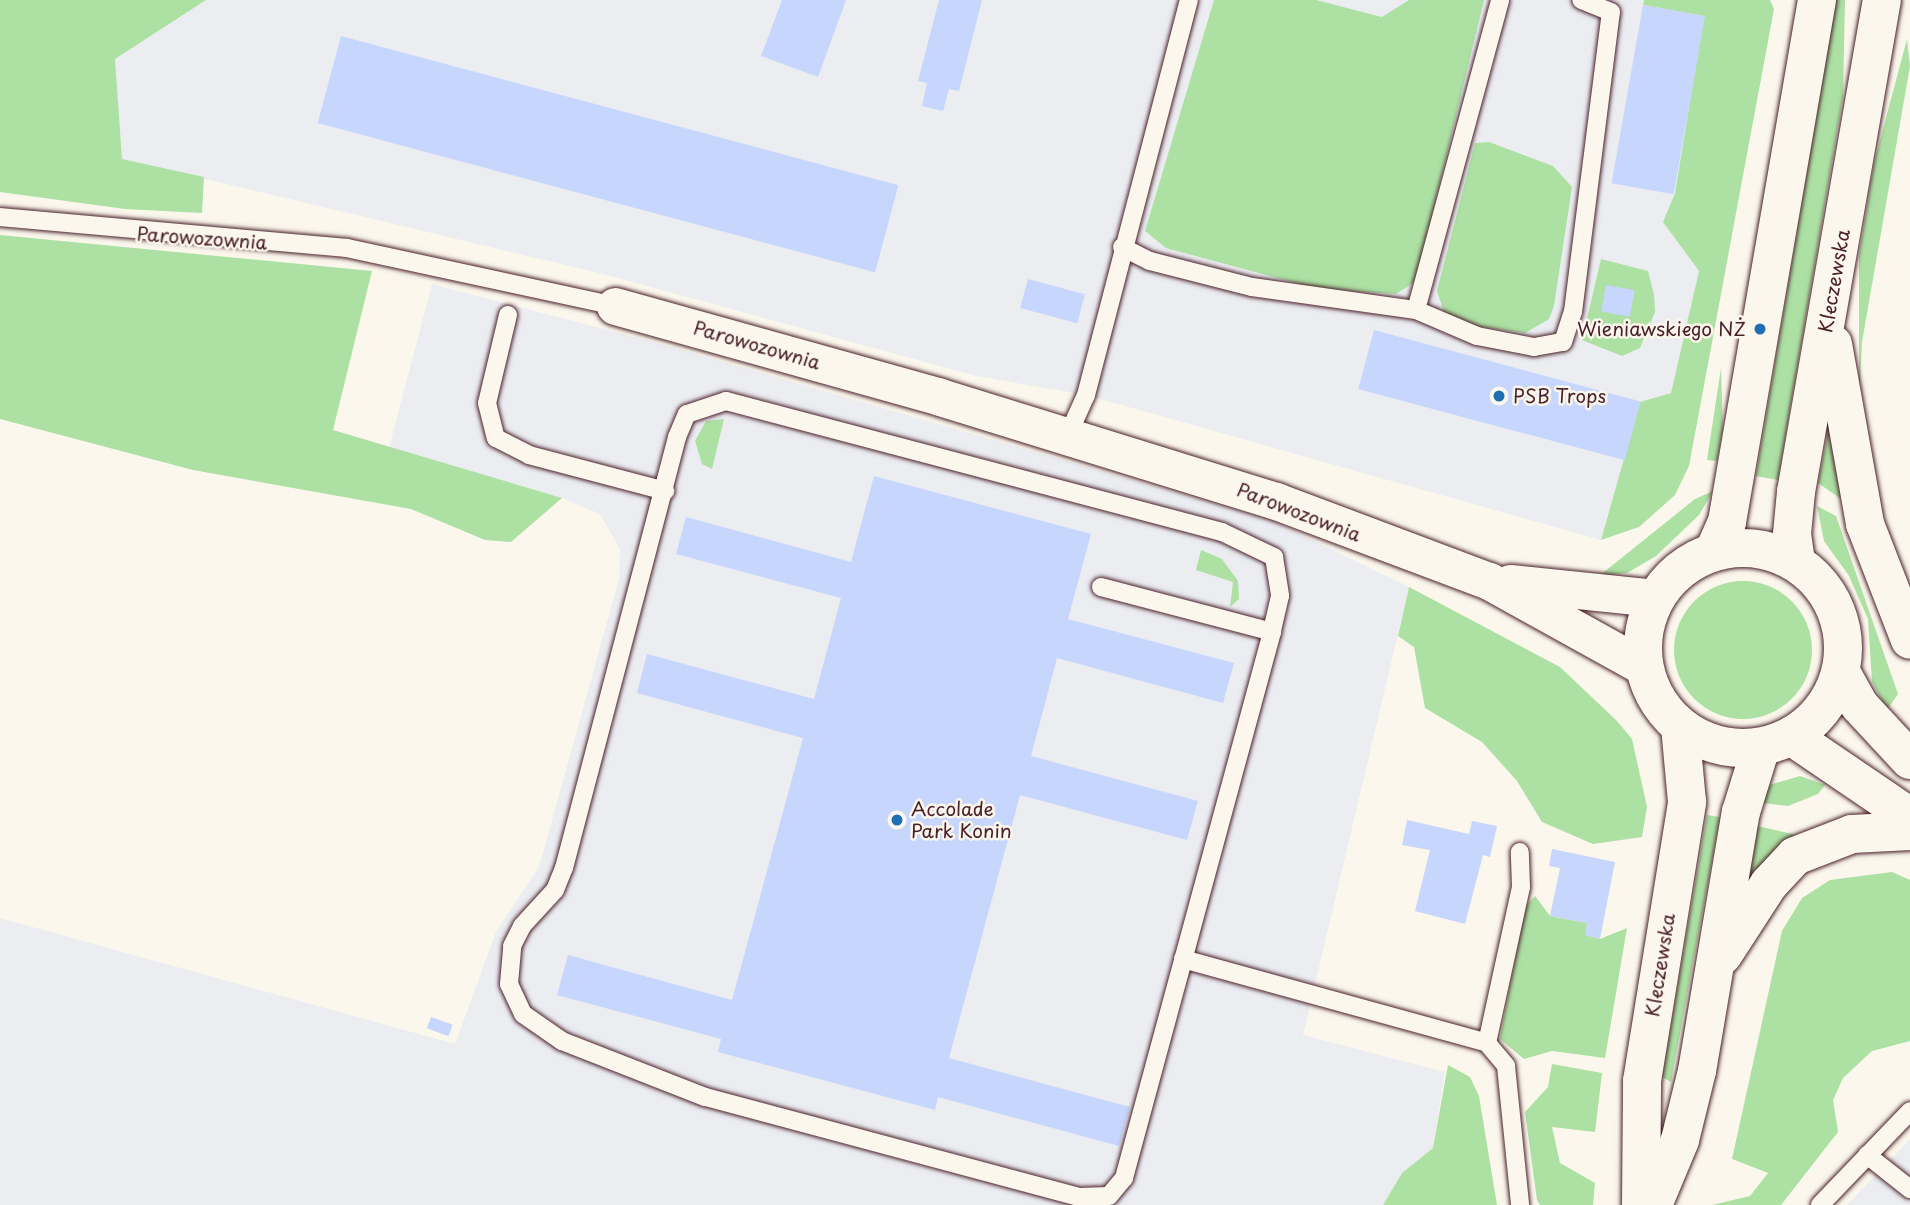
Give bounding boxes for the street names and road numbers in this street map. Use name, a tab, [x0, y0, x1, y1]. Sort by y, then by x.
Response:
street label: Parowozownia	[136, 222, 268, 254]
street label: Kleczewska	[1814, 227, 1854, 335]
street label: Parowozownia	[691, 316, 823, 374]
street label: Parowozownia	[1234, 478, 1364, 546]
street label: Kleczewska	[1641, 912, 1679, 1018]

